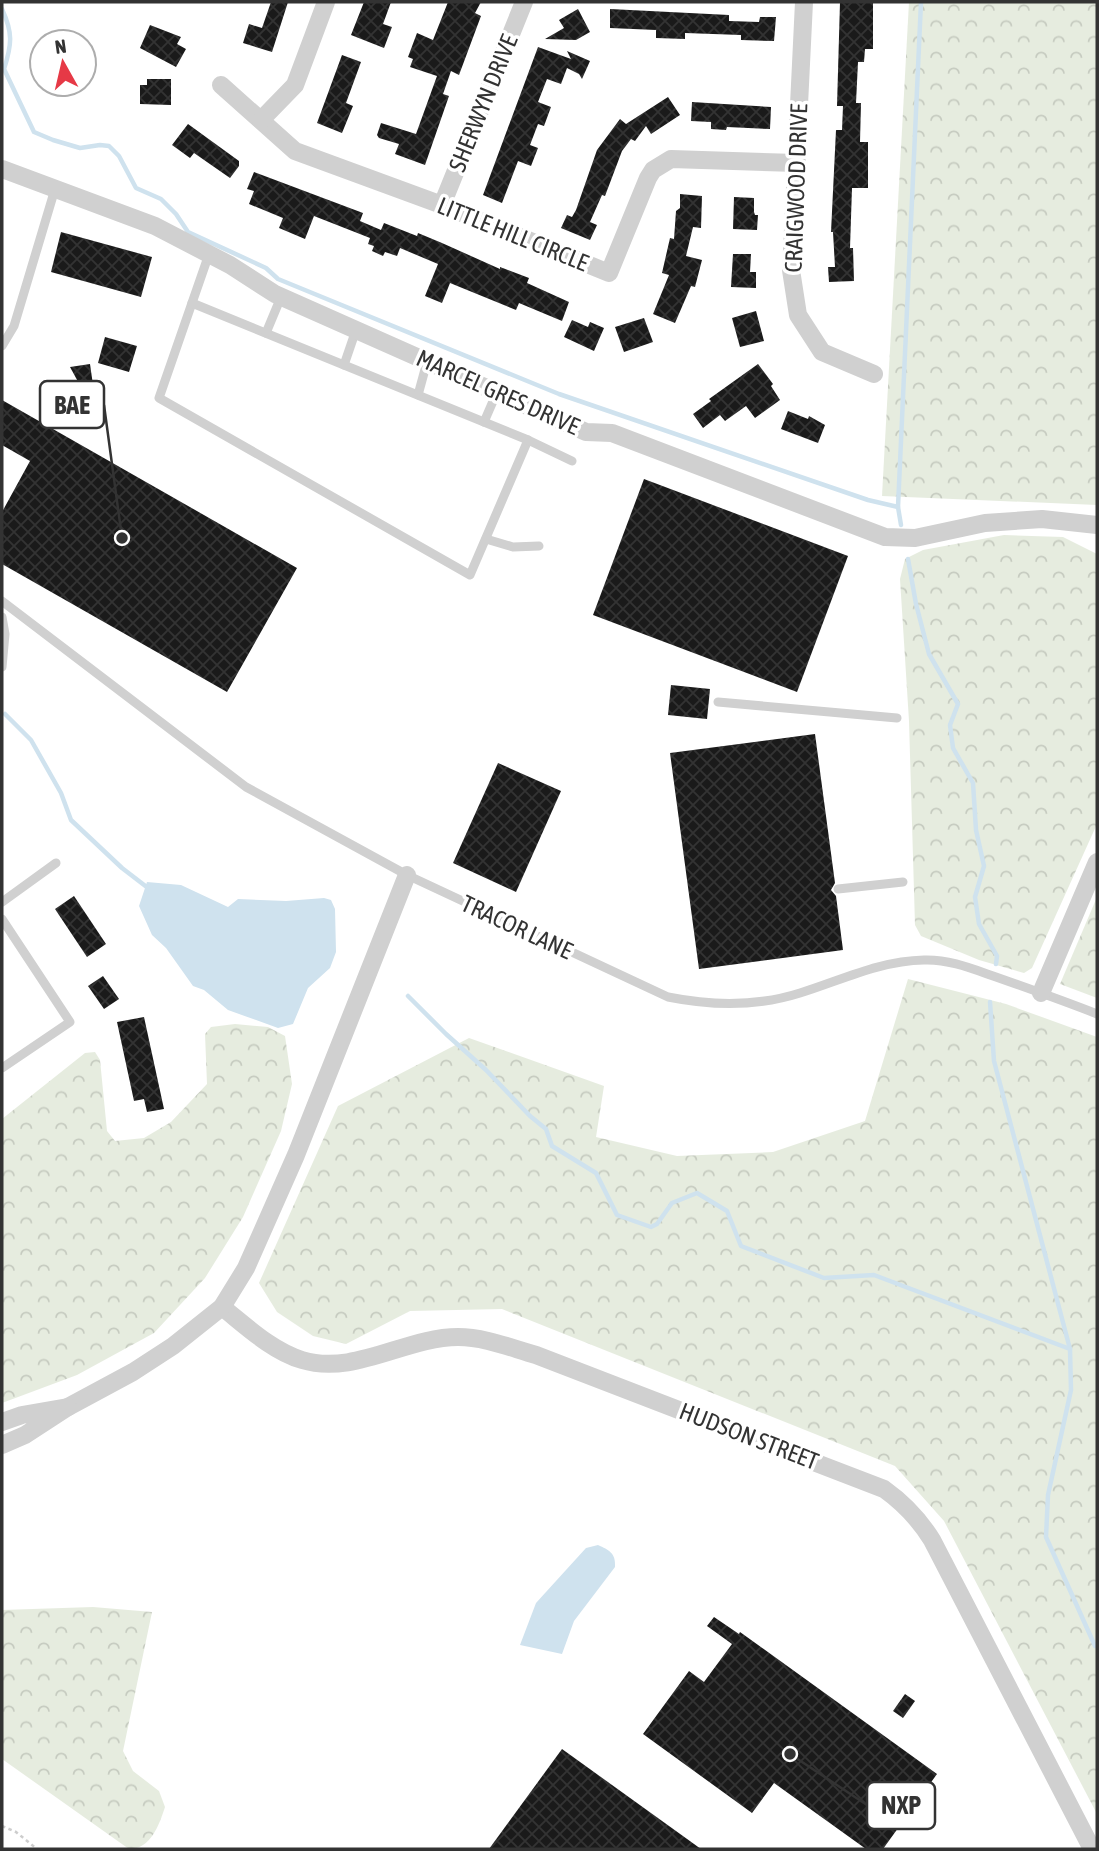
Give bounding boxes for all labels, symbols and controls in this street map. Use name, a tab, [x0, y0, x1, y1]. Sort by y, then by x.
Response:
north arrow	[28, 28, 98, 98]
street label: SHERWYN DRIVE	[443, 31, 523, 175]
text: N	[54, 34, 68, 58]
street label: CRAIGWOOD DRIVE	[780, 103, 812, 273]
street label: LITTLE HILL CIRCLE	[434, 191, 592, 277]
street label: MARCEL GRES DRIVE	[413, 344, 583, 440]
callout: BAE	[40, 381, 104, 428]
text: BAE	[54, 390, 90, 420]
street label: TRACOR LANE	[457, 890, 577, 964]
street label: HUDSON STREET	[676, 1397, 823, 1475]
callout: NXP	[867, 1782, 935, 1829]
text: NXP	[881, 1790, 921, 1820]

